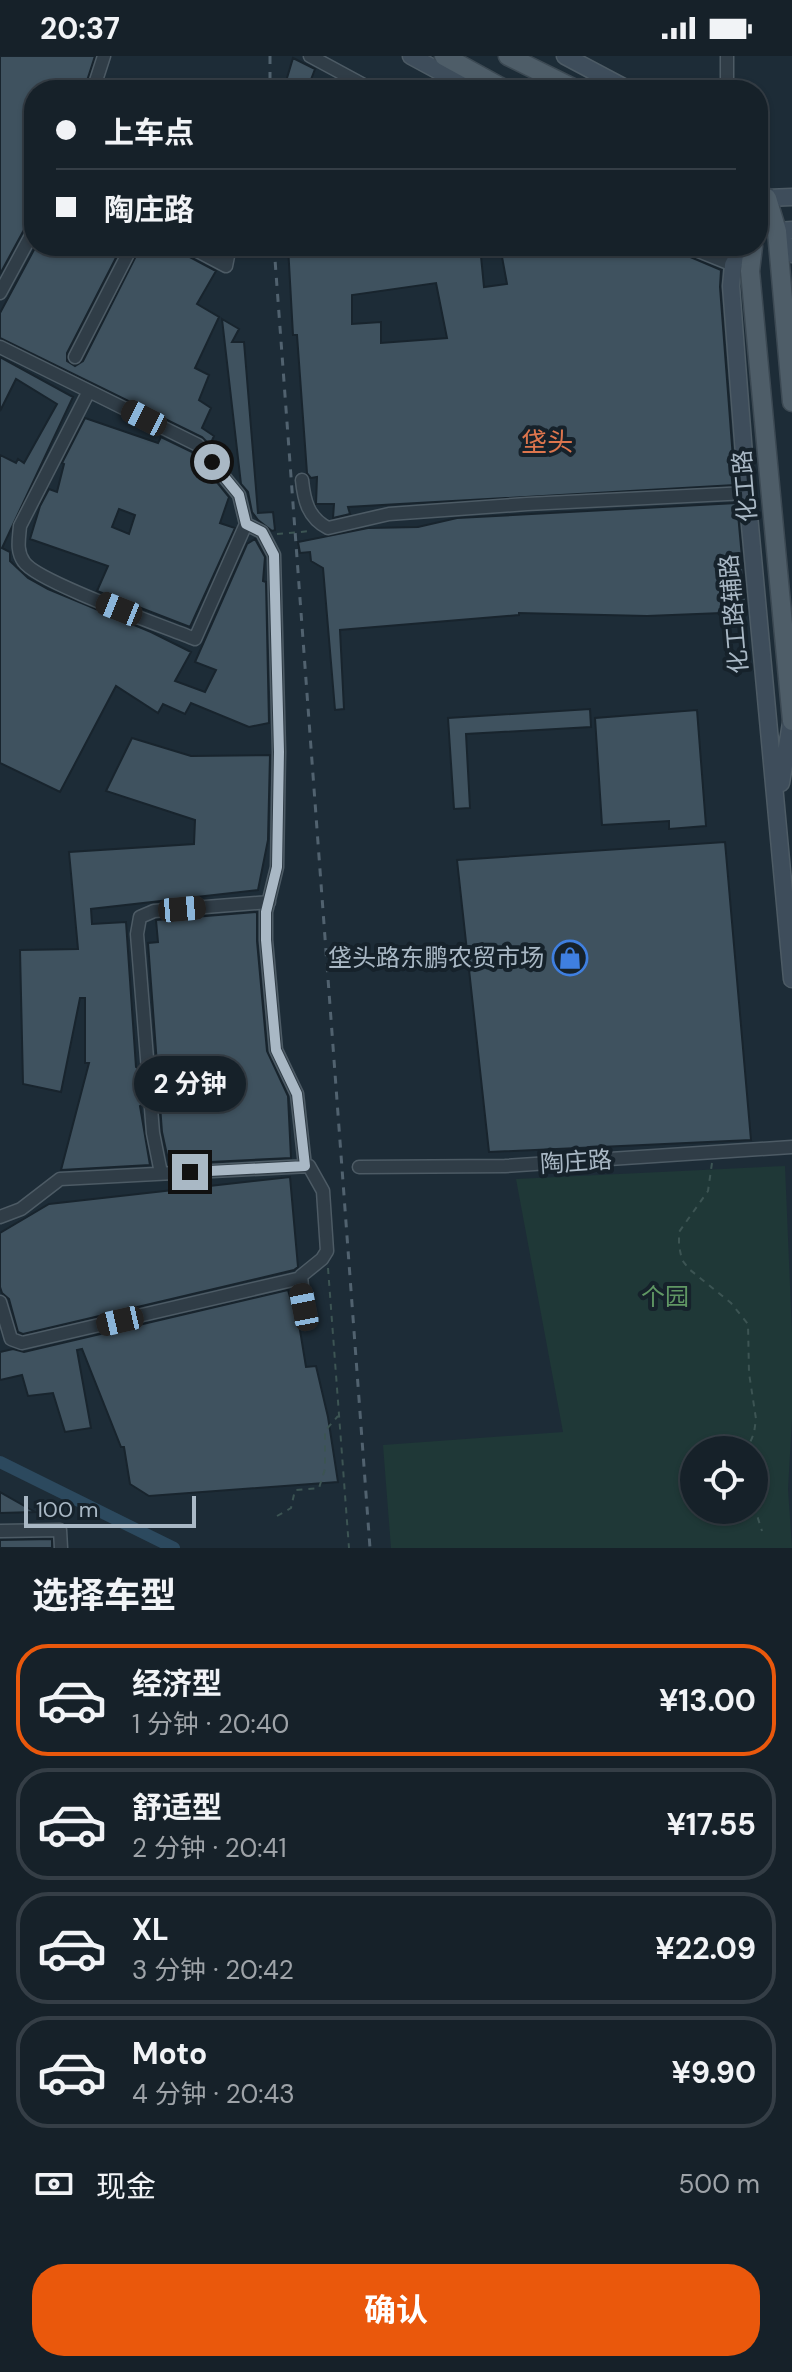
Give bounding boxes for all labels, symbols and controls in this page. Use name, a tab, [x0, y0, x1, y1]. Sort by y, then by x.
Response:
text: 20:37	[40, 9, 120, 48]
text: 上车点	[104, 113, 194, 152]
text: 陶庄路	[104, 190, 194, 229]
car	[117, 396, 171, 440]
district label: 垡头	[521, 425, 573, 459]
route start	[194, 444, 230, 480]
street label: 化工路	[726, 449, 763, 523]
street label: 化工路辅路	[713, 553, 754, 675]
car	[92, 589, 146, 629]
car	[157, 895, 207, 923]
shop icon: 垡头路东鹏农贸市场	[551, 939, 589, 977]
place label: 垡头路东鹏农贸市场	[328, 942, 544, 973]
callout: 2 分钟	[134, 1056, 246, 1112]
text: 2 分钟	[153, 1067, 227, 1101]
street label: 陶庄路	[539, 1144, 613, 1179]
route end	[172, 1154, 208, 1190]
car	[288, 1281, 320, 1333]
park label: 个园	[641, 1281, 689, 1312]
car	[94, 1304, 146, 1338]
map controls	[680, 1436, 768, 1524]
button: locate	[680, 1436, 768, 1524]
scale bar	[24, 1492, 196, 1528]
text: 100 m	[36, 1495, 98, 1524]
text: 选择车型	[32, 1572, 176, 1619]
icon: car	[36, 1664, 108, 1736]
text: 经济型	[132, 1664, 222, 1703]
text: ¥13.00	[659, 1681, 756, 1720]
text: 1 分钟 · 20:40	[132, 1707, 289, 1741]
icon: car	[36, 1788, 108, 1860]
text: 舒适型	[132, 1788, 222, 1827]
text: ¥17.55	[666, 1805, 756, 1844]
text: 2 分钟 · 20:41	[132, 1831, 287, 1865]
text: XL	[132, 1910, 169, 1949]
icon: car	[36, 1912, 108, 1984]
text: ¥22.09	[655, 1929, 756, 1968]
text: 3 分钟 · 20:42	[132, 1953, 294, 1987]
text: Moto	[132, 2034, 207, 2073]
icon: car	[36, 2036, 108, 2108]
text: ¥9.90	[672, 2053, 756, 2092]
text: 4 分钟 · 20:43	[132, 2077, 295, 2111]
icon: cash	[32, 2162, 76, 2206]
text: 现金	[96, 2167, 156, 2206]
text: 500 m	[678, 2167, 760, 2201]
button: 确认	[32, 2264, 760, 2356]

